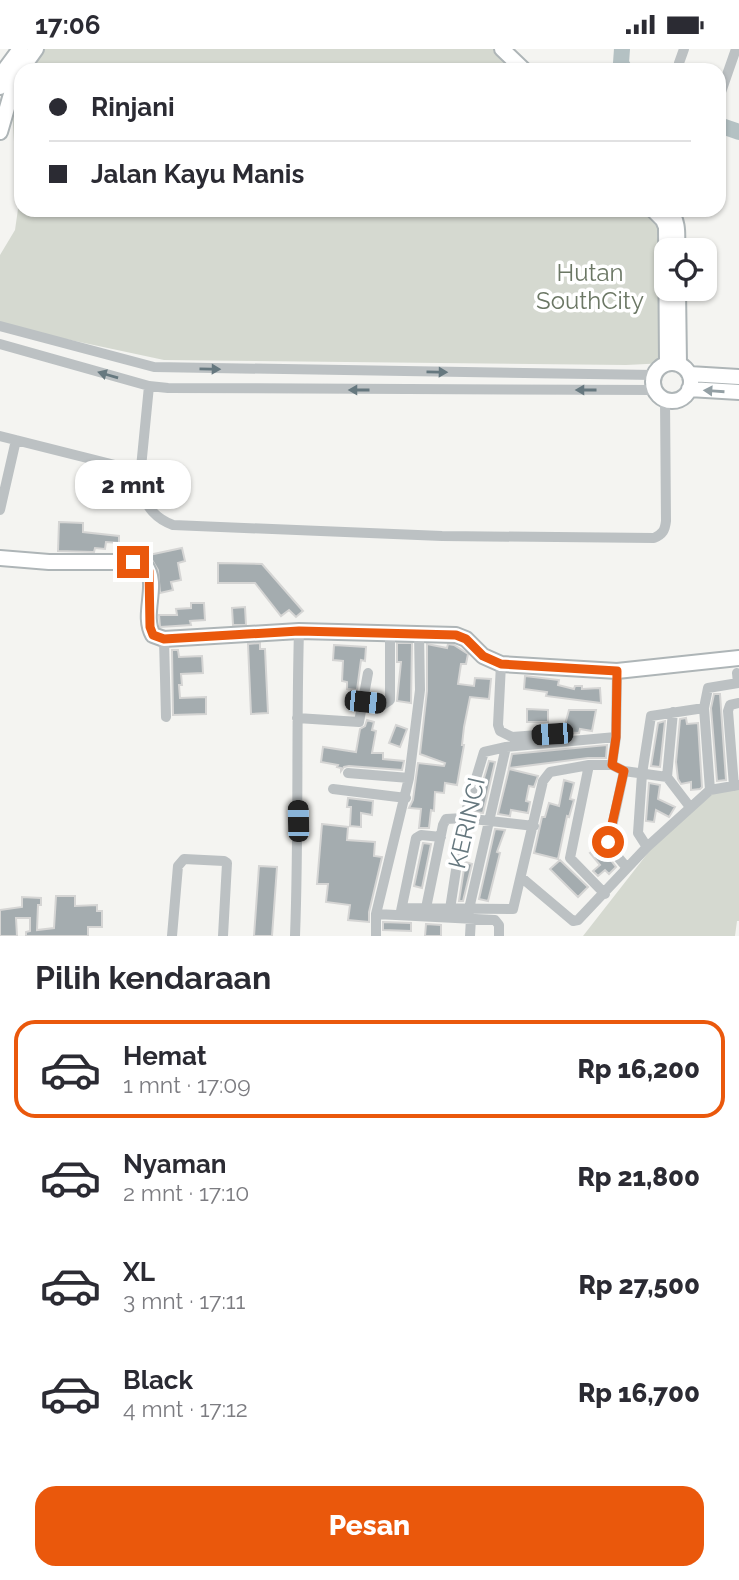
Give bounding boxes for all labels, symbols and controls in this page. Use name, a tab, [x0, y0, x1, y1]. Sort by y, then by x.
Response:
text: 17:06	[35, 10, 101, 40]
text: Rinjani	[91, 92, 175, 122]
text: Jalan Kayu Manis	[91, 159, 304, 189]
map controls	[654, 238, 717, 301]
button: locate	[654, 238, 717, 301]
park label: Hutan SouthCity	[536, 258, 644, 315]
one-way arrow	[199, 363, 221, 375]
one-way arrow	[426, 366, 448, 378]
one-way arrow	[97, 369, 119, 380]
one-way arrow	[347, 384, 369, 395]
one-way arrow	[575, 384, 597, 396]
one-way arrow	[703, 385, 725, 396]
callout: 2 mnt	[75, 461, 191, 510]
text: 2 mnt	[101, 471, 165, 498]
route end	[117, 546, 149, 578]
car	[344, 689, 387, 715]
car	[531, 722, 574, 746]
street label: KERINCI	[442, 775, 491, 871]
car	[288, 800, 309, 842]
route start	[592, 826, 624, 858]
text: Pilih kendaraan	[35, 959, 271, 996]
icon: car	[39, 1038, 102, 1101]
text: Hemat	[123, 1041, 207, 1071]
text: Rp 16,200	[577, 1054, 700, 1084]
text: 1 mnt · 17:09	[123, 1071, 251, 1098]
icon: car	[39, 1146, 102, 1209]
text: Nyaman	[123, 1149, 227, 1179]
text: Rp 21,800	[577, 1162, 700, 1192]
text: 2 mnt · 17:10	[123, 1179, 249, 1206]
icon: car	[39, 1254, 102, 1317]
text: XL	[123, 1257, 155, 1287]
text: Rp 27,500	[579, 1270, 700, 1300]
text: 3 mnt · 17:11	[123, 1287, 245, 1314]
icon: car	[39, 1362, 102, 1425]
text: Black	[123, 1365, 193, 1395]
text: Rp 16,700	[578, 1378, 700, 1408]
text: 4 mnt · 17:12	[123, 1395, 248, 1422]
button: Pesan	[35, 1486, 704, 1566]

